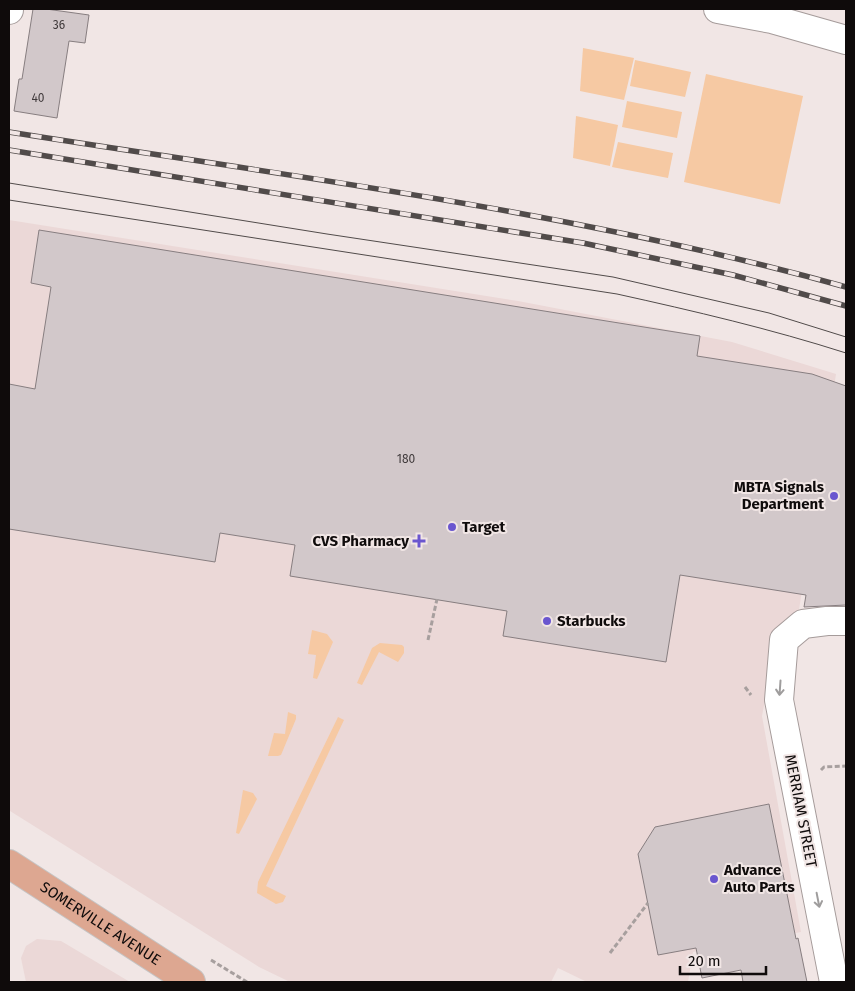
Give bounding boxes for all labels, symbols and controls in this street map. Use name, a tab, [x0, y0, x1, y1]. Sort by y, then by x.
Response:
house number: 36	[53, 18, 65, 32]
house number: 40	[31, 91, 45, 105]
house number: 180	[397, 452, 416, 466]
place label: MBTA Signals Department	[734, 478, 824, 513]
marker: MBTA Signals Department	[828, 490, 840, 502]
place label: Target	[462, 518, 506, 536]
marker: Target	[446, 521, 458, 533]
place label: CVS Pharmacy	[312, 532, 409, 550]
marker: CVS Pharmacy	[413, 535, 425, 547]
place label: Starbucks	[557, 612, 626, 630]
marker: Starbucks	[541, 615, 553, 627]
one-way arrow	[776, 680, 785, 696]
street label: MERRIAM STREET	[781, 753, 821, 869]
place label: Advance Auto Parts	[723, 861, 795, 896]
marker: Advance Auto Parts	[708, 873, 720, 885]
street label: SOMERVILLE AVENUE	[37, 878, 164, 969]
one-way arrow	[813, 891, 823, 907]
scale bar	[680, 944, 766, 976]
text: 20 m	[688, 952, 721, 970]

